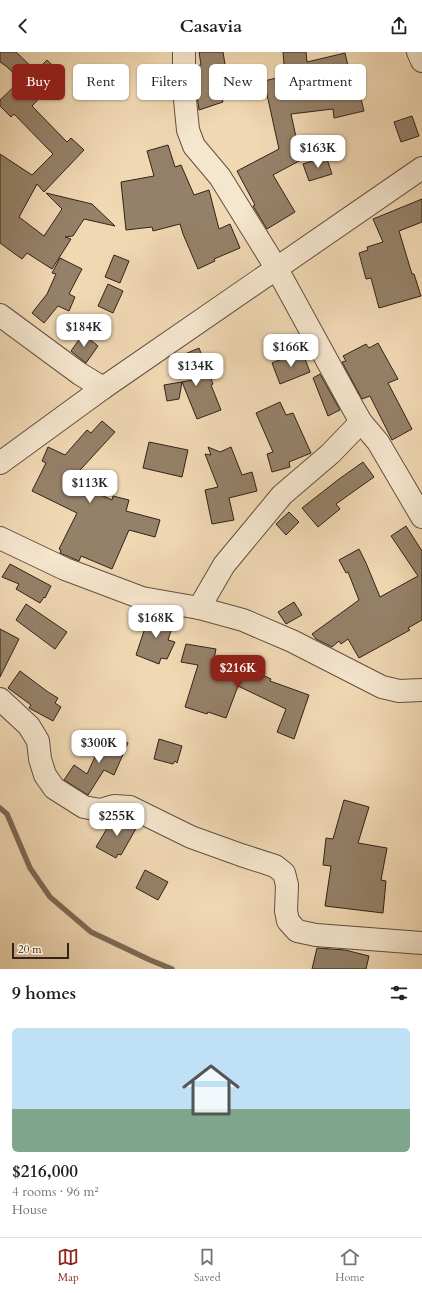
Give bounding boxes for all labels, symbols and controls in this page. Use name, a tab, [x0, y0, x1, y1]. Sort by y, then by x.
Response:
text: Casavia	[180, 14, 242, 39]
icon: back	[12, 15, 34, 37]
icon: share	[388, 15, 410, 37]
chip: Buy	[12, 64, 65, 100]
chip: Rent	[73, 64, 129, 100]
chip: Filters	[137, 64, 201, 100]
chip: New	[209, 64, 267, 100]
chip: Apartment	[275, 64, 366, 100]
pin: $163K	[290, 135, 346, 169]
text: $163K	[299, 139, 337, 157]
pin: $184K	[56, 314, 112, 348]
text: $184K	[65, 318, 103, 336]
pin: $166K	[263, 334, 319, 368]
text: $166K	[272, 338, 310, 356]
pin: $134K	[168, 353, 224, 387]
text: $134K	[177, 357, 215, 375]
pin: $113K	[62, 470, 118, 504]
text: $113K	[71, 474, 109, 492]
pin: $168K	[128, 605, 184, 639]
text: $168K	[137, 609, 175, 627]
pin: $216K	[210, 655, 266, 689]
text: $216K	[219, 659, 257, 677]
pin: $300K	[71, 730, 127, 764]
text: $300K	[80, 734, 118, 752]
pin: $255K	[89, 803, 145, 837]
text: $255K	[98, 807, 136, 825]
scale bar	[12, 941, 69, 960]
text: 20 m	[18, 942, 42, 957]
text: 9 homes	[12, 982, 76, 1005]
icon: filters	[388, 982, 410, 1004]
icon: home	[175, 1054, 247, 1126]
text: $216,000	[12, 1160, 78, 1183]
text: 4 rooms · 96 m²	[12, 1183, 99, 1201]
text: House	[12, 1201, 47, 1219]
tab: Map	[57, 1246, 79, 1285]
tab: Saved	[194, 1246, 221, 1285]
tab: Home	[335, 1246, 365, 1285]

